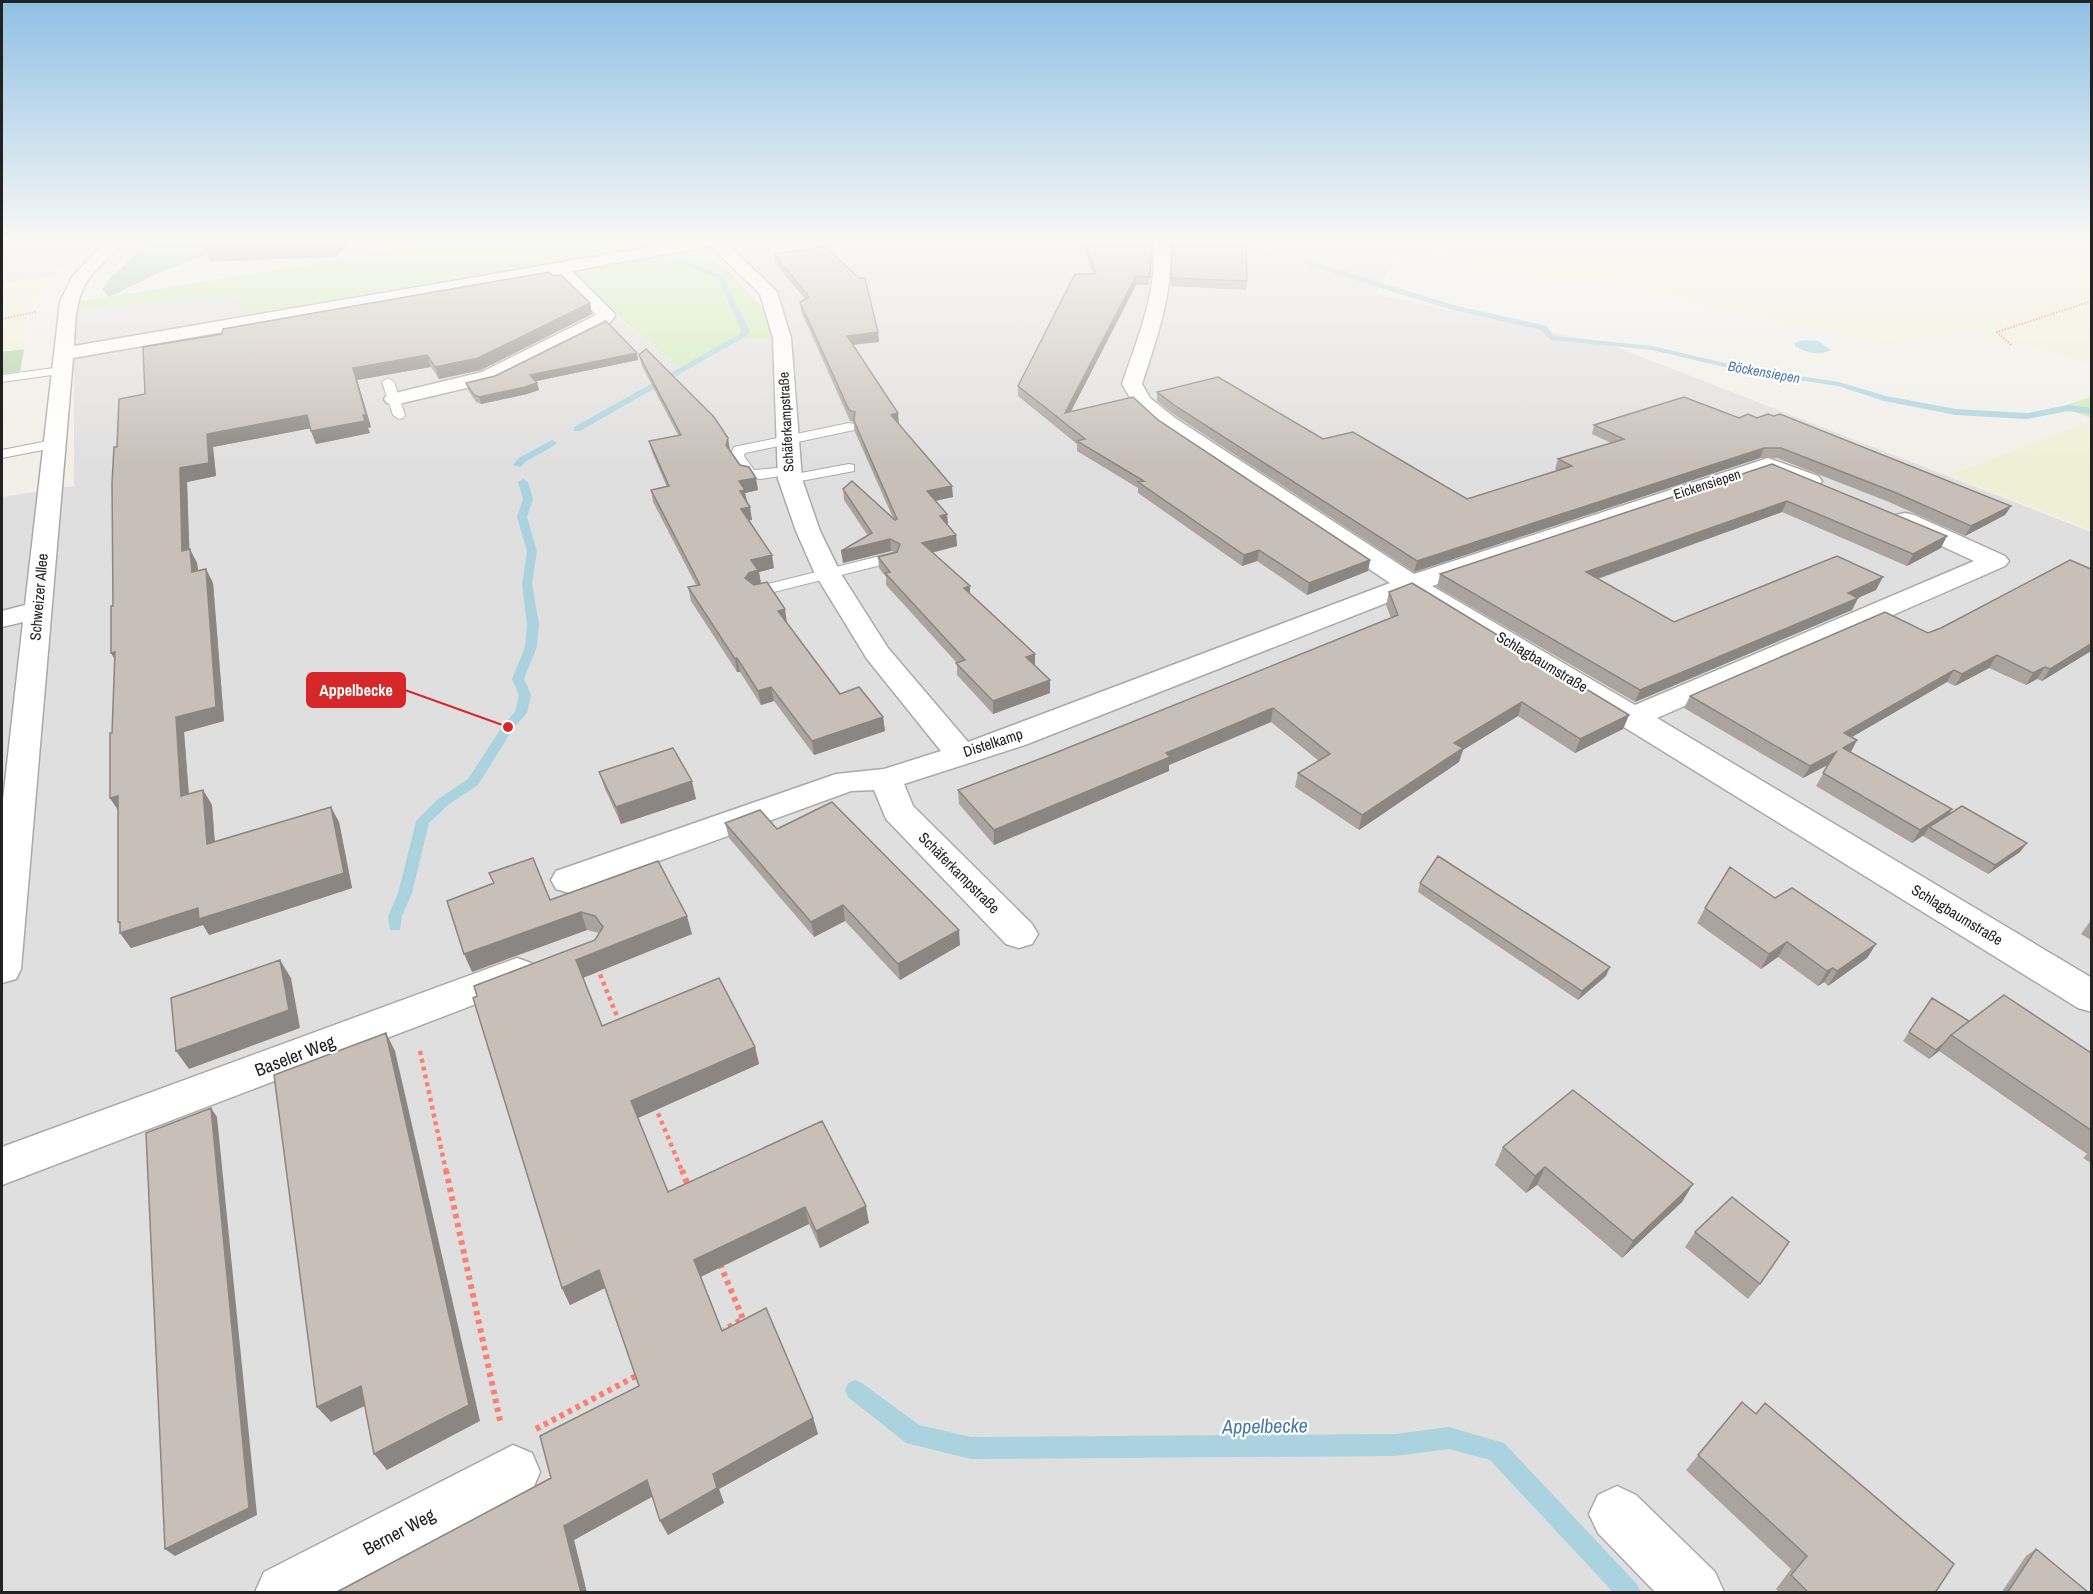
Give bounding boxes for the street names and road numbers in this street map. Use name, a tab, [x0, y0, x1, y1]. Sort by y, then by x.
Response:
street label: Schäferkampstraße	[774, 372, 798, 472]
street label: Eickensiepen	[1671, 465, 1743, 503]
street label: Schweizer Allee	[24, 552, 53, 641]
street label: Schlagbaumstraße	[1493, 626, 1592, 697]
street label: Distelkamp	[960, 723, 1025, 762]
street label: Schäferkampstraße	[914, 827, 1005, 918]
street label: Schlagbaumstraße	[1908, 879, 2007, 950]
street label: Baseler Weg	[251, 1028, 339, 1082]
street label: Berner Weg	[358, 1502, 440, 1561]

